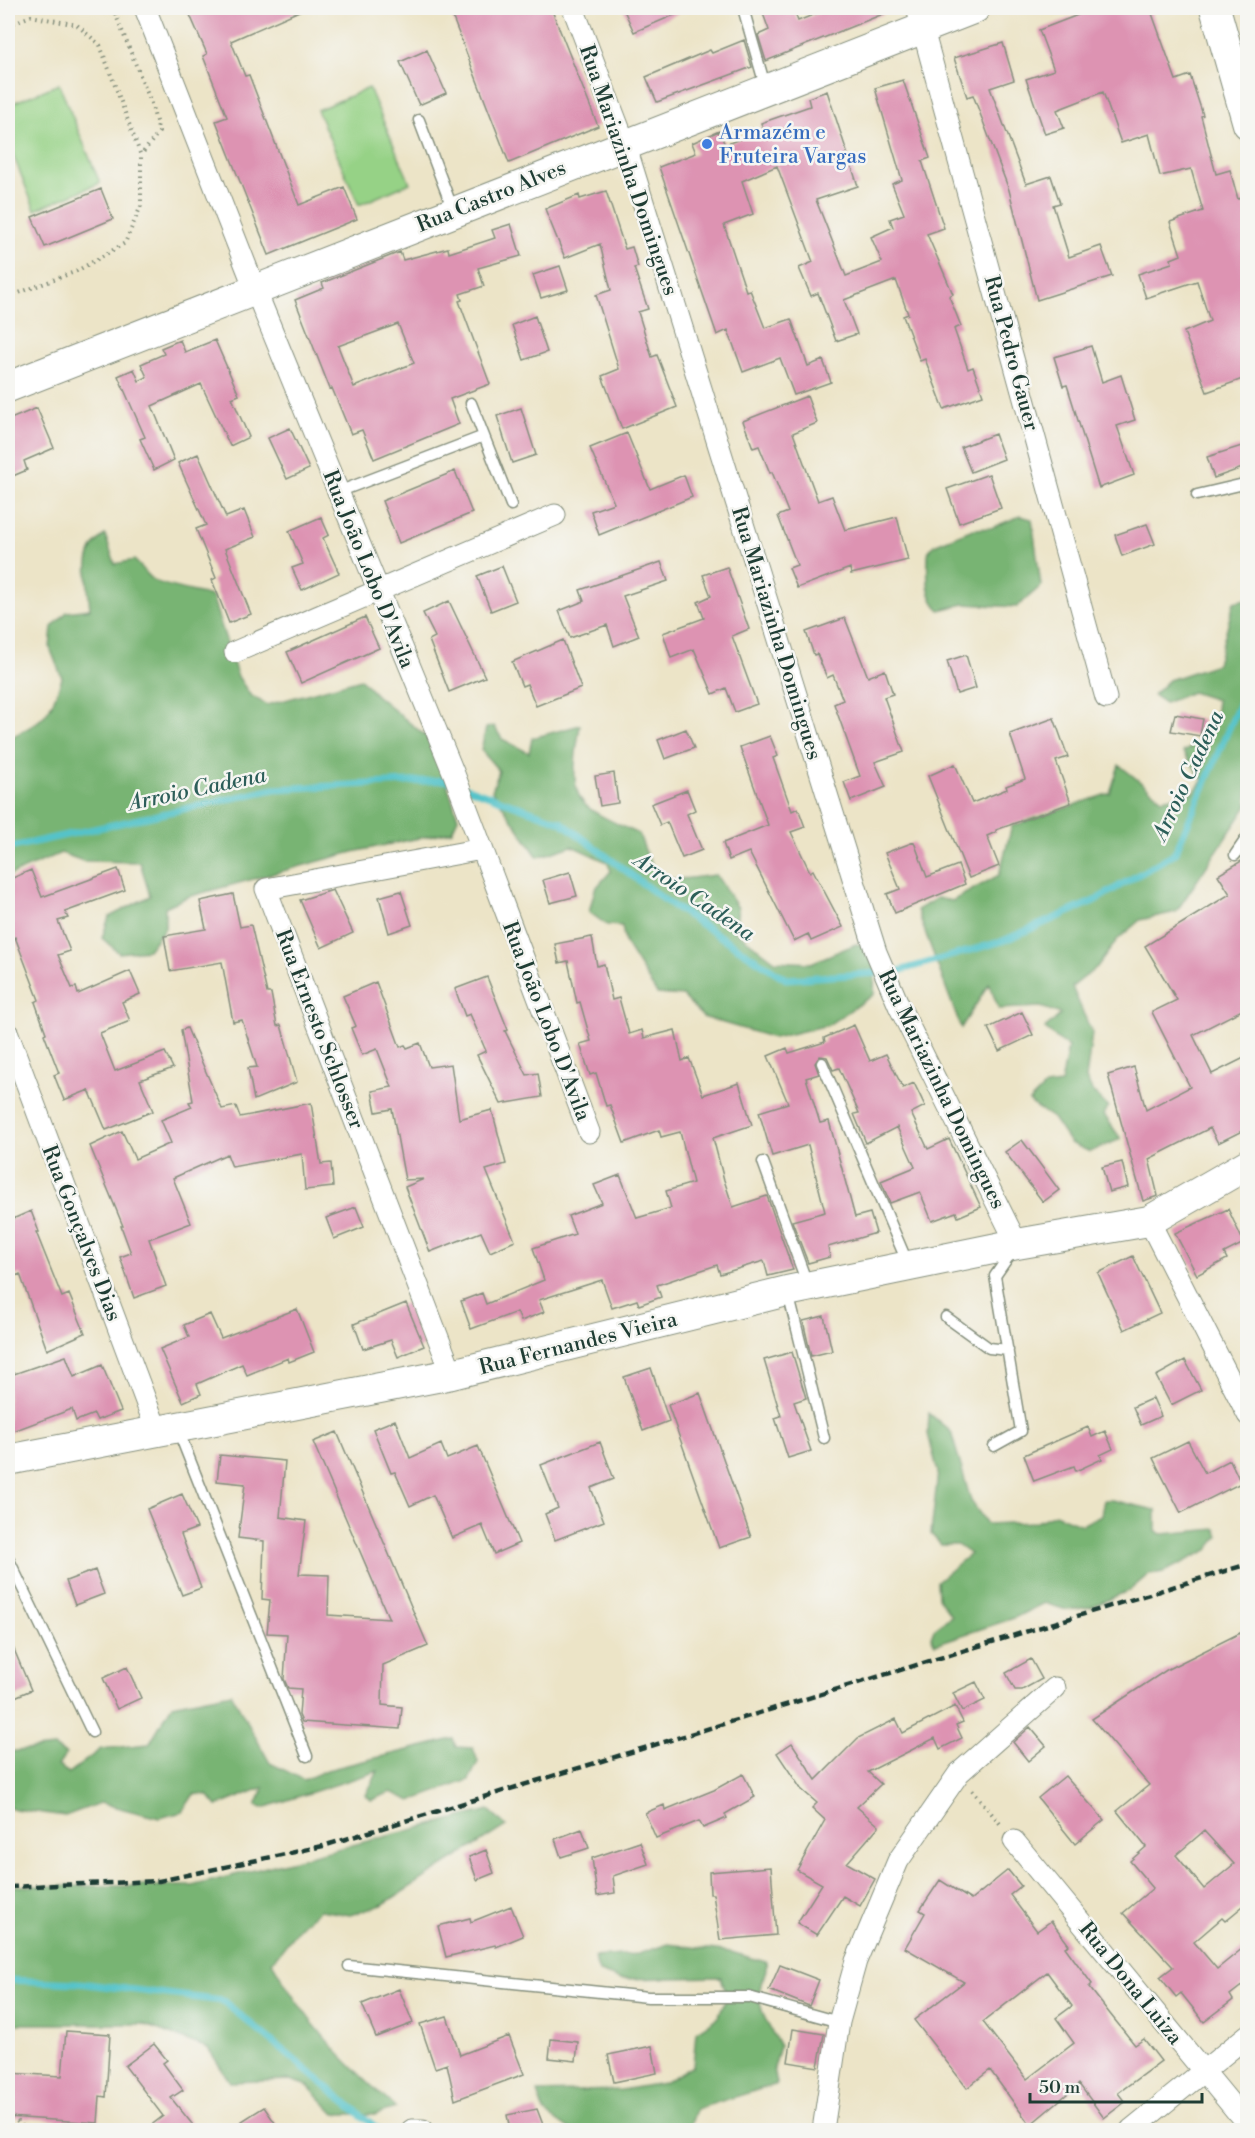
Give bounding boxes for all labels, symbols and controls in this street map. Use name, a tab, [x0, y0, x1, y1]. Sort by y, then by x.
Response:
street label: Rua Mariazinha Domingues	[573, 42, 683, 299]
place label: Armazém e Fruteira Vargas	[718, 120, 866, 170]
marker: Armazém e Fruteira Vargas	[700, 137, 714, 151]
street label: Rua Castro Alves	[413, 155, 570, 239]
street label: Rua Pedro Gauer	[978, 273, 1044, 434]
street label: Rua João Lobo D'Avila	[316, 466, 420, 673]
street label: Rua Mariazinha Domingues	[725, 504, 827, 763]
water label: Arroio Cadena	[1146, 706, 1231, 847]
water label: Arroio Cadena	[124, 762, 269, 818]
water label: Arroio Cadena	[627, 846, 760, 948]
street label: Rua João Lobo D'Avila	[496, 918, 596, 1125]
street label: Rua Ernesto Schlosser	[269, 926, 369, 1133]
street label: Rua Mariazinha Domingues	[872, 965, 1010, 1213]
street label: Rua Gonçalves Dias	[36, 1142, 127, 1325]
street label: Rua Fernandes Vieira	[476, 1307, 680, 1381]
street label: Rua Dona Luiza	[1073, 1917, 1188, 2051]
scale bar	[1030, 2066, 1202, 2104]
text: 50 m	[1039, 2076, 1081, 2099]

